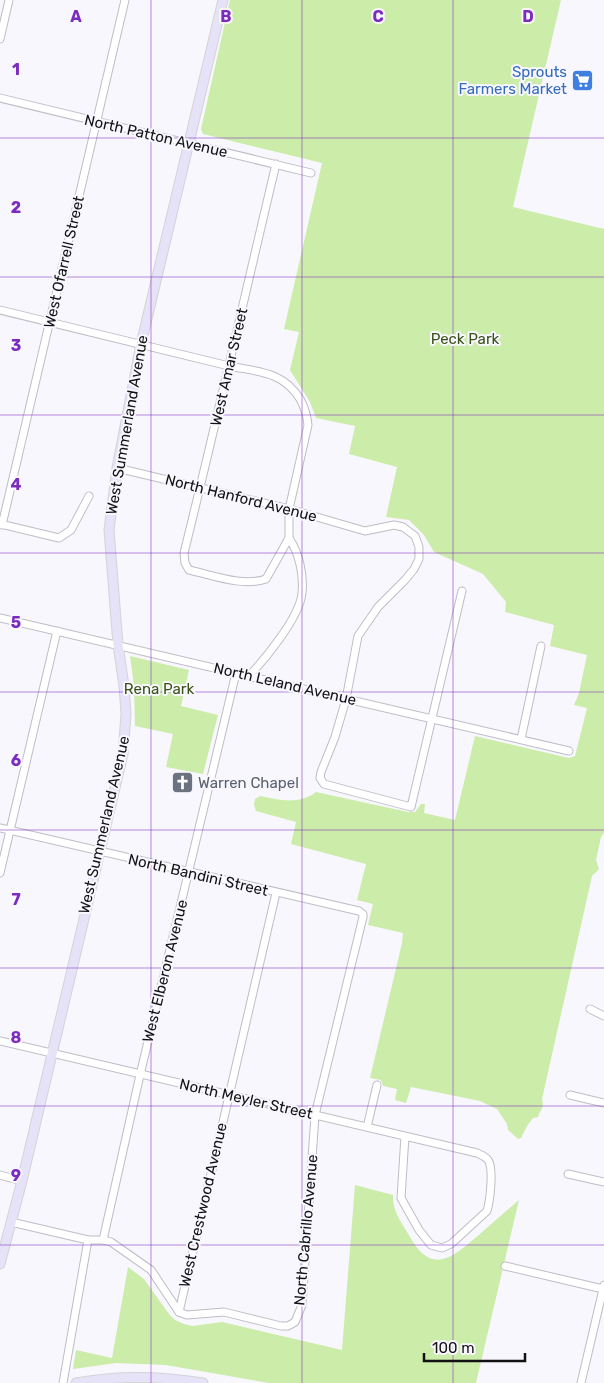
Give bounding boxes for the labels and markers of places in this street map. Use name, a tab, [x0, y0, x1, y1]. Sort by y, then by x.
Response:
place label: Sprouts Farmers Market	[458, 63, 567, 98]
supermarket icon: Sprouts Farmers Market	[571, 69, 595, 93]
church icon: Warren Chapel	[170, 771, 194, 795]
place label: Warren Chapel	[198, 774, 299, 792]

